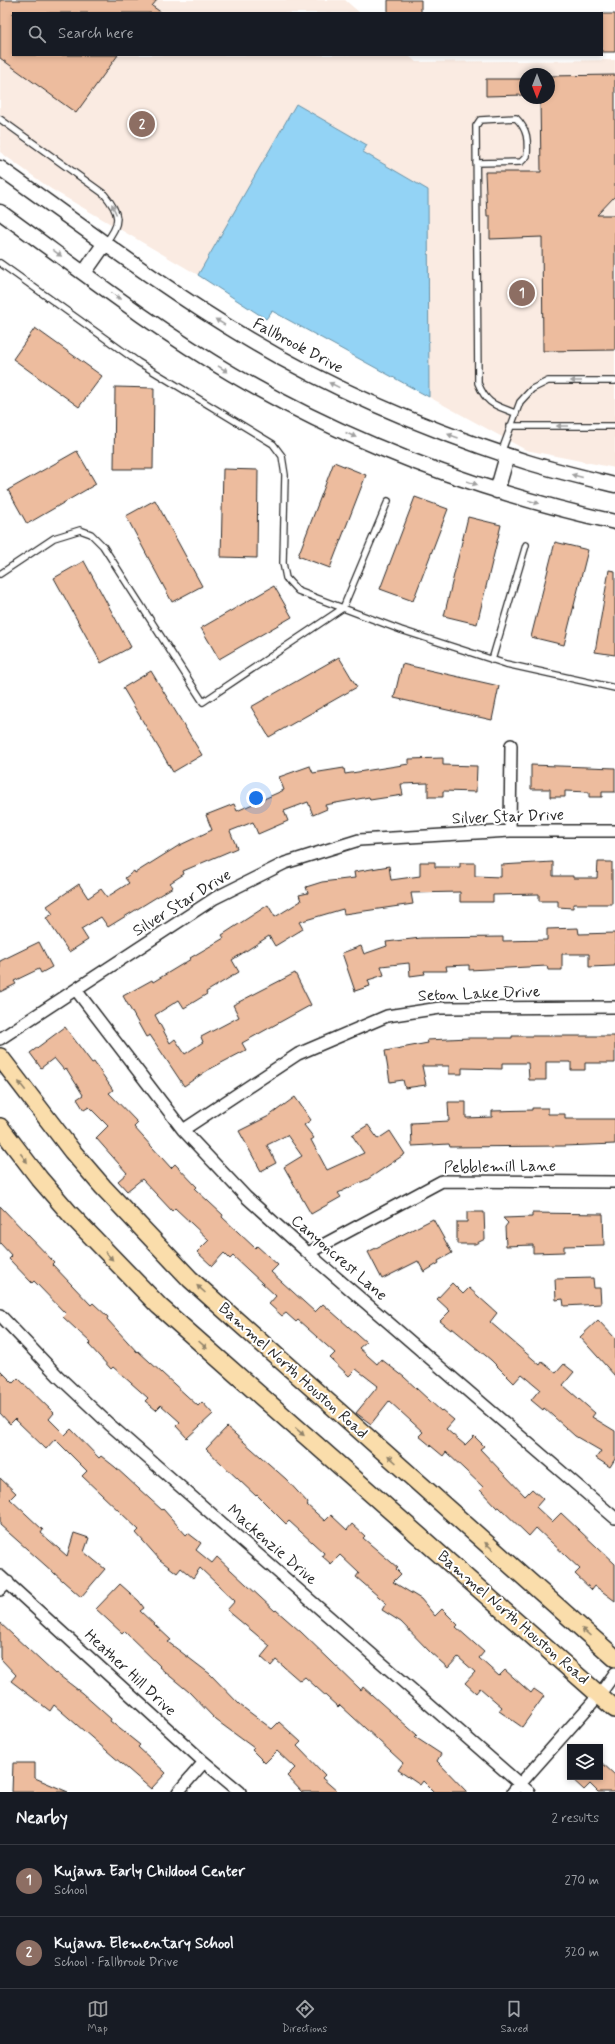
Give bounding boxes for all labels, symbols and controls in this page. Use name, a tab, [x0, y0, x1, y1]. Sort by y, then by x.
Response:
search box	[12, 12, 603, 56]
icon: search	[26, 23, 48, 45]
text: Search here	[58, 24, 134, 44]
north arrow	[519, 68, 555, 104]
pin: 2	[129, 109, 155, 139]
one-way arrow	[111, 203, 117, 214]
one-way arrow	[51, 249, 62, 257]
pin: 1	[509, 278, 535, 308]
one-way arrow	[110, 292, 121, 300]
street label: Fallbrook Drive	[249, 313, 347, 379]
one-way arrow	[215, 318, 225, 326]
one-way arrow	[217, 365, 229, 372]
one-way arrow	[569, 378, 582, 384]
one-way arrow	[328, 382, 340, 388]
one-way arrow	[555, 423, 568, 429]
one-way arrow	[345, 432, 357, 438]
one-way arrow	[447, 433, 459, 439]
one-way arrow	[571, 472, 583, 478]
one-way arrow	[466, 480, 478, 486]
one-way arrow	[529, 499, 541, 505]
your location	[246, 788, 266, 808]
street label: Silver Star Drive	[452, 805, 564, 829]
street label: Silver Star Drive	[129, 864, 235, 942]
street label: Seton Lake Drive	[417, 981, 541, 1007]
one-way arrow	[18, 1081, 26, 1091]
one-way arrow	[19, 1153, 27, 1163]
street label: Pebblemill Lane	[444, 1156, 556, 1178]
street label: Canyoncrest Lane	[286, 1210, 392, 1306]
one-way arrow	[104, 1251, 114, 1261]
one-way arrow	[196, 1285, 205, 1294]
street label: Bammel North Houston Road	[214, 1298, 372, 1444]
one-way arrow	[198, 1341, 208, 1350]
one-way arrow	[295, 1427, 305, 1437]
one-way arrow	[387, 1454, 397, 1464]
street label: Mackenzie Drive	[222, 1500, 322, 1590]
one-way arrow	[484, 1541, 494, 1550]
street label: Bammel North Houston Road	[433, 1546, 593, 1690]
street label: Heather Hill Drive	[80, 1625, 180, 1721]
one-way arrow	[581, 1627, 591, 1637]
map controls	[567, 1744, 603, 1780]
button: layers	[567, 1744, 603, 1780]
text: Nearby	[16, 1807, 68, 1829]
text: 2 results	[552, 1810, 599, 1827]
text: Kujawa Early Childood Center	[54, 1862, 245, 1882]
text: 1	[26, 1872, 32, 1889]
text: 270 m	[564, 1872, 599, 1889]
text: School	[54, 1882, 88, 1899]
text: Kujawa Elementary School	[54, 1934, 234, 1954]
text: 2	[26, 1944, 32, 1961]
text: 320 m	[565, 1944, 599, 1961]
text: School · Fallbrook Drive	[54, 1954, 178, 1971]
tab: Map	[87, 1998, 109, 2036]
tab: Directions	[282, 1998, 327, 2036]
tab: Saved	[501, 1998, 528, 2036]

